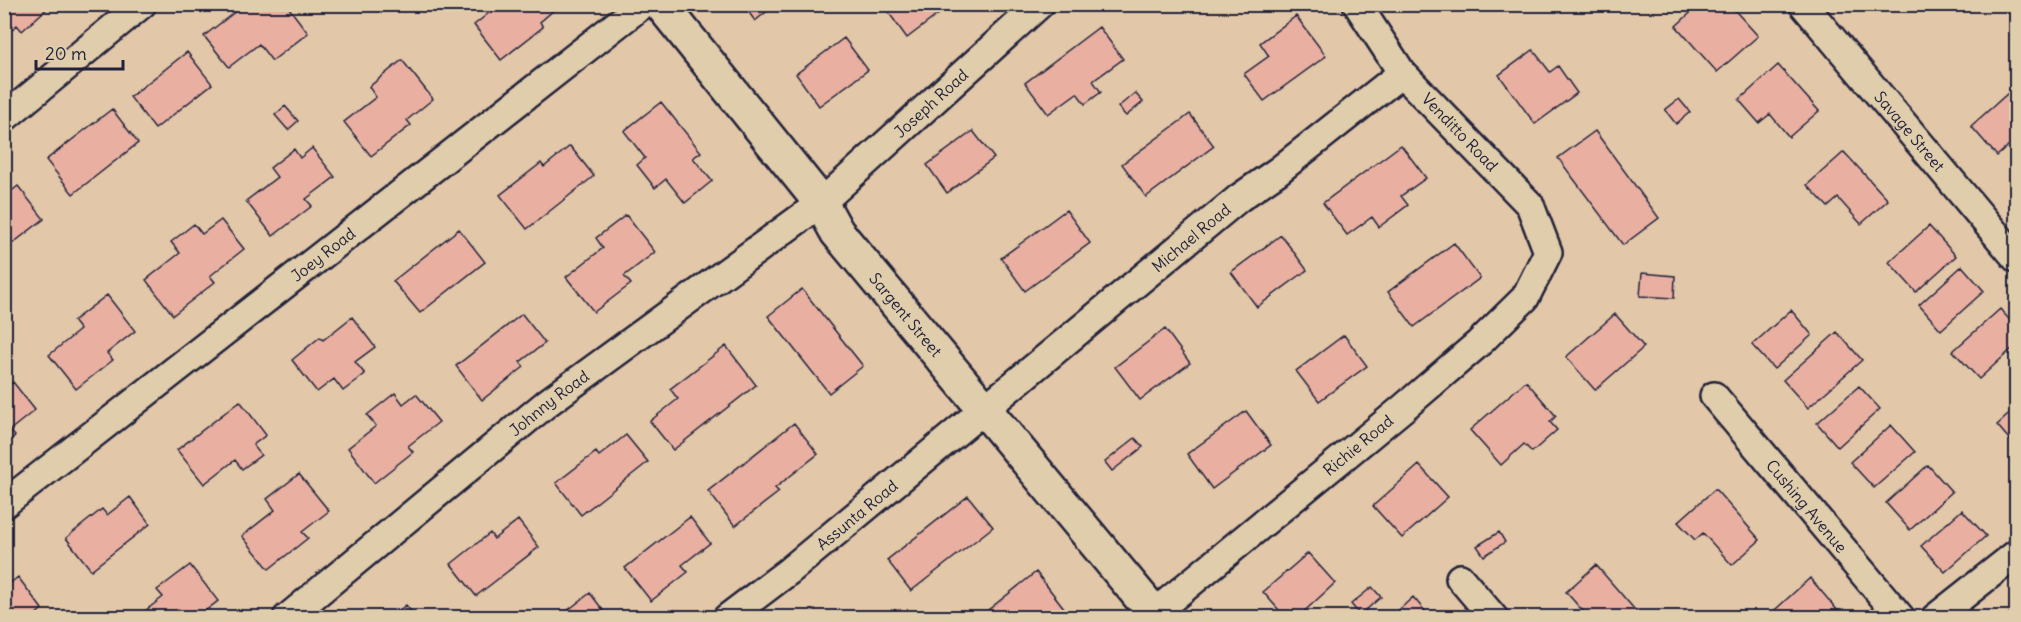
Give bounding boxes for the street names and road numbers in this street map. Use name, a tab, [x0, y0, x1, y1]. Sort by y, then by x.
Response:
street label: Joseph Road	[890, 65, 972, 142]
street label: Savage Street	[1870, 87, 1949, 176]
street label: Venditto Road	[1418, 89, 1502, 175]
street label: Michael Road	[1147, 199, 1235, 276]
street label: Joey Road	[287, 223, 359, 286]
street label: Sargent Street	[865, 269, 947, 361]
street label: Johnny Road	[505, 366, 593, 440]
street label: Richie Road	[1319, 411, 1397, 480]
street label: Cushing Avenue	[1762, 456, 1852, 557]
street label: Assunta Road	[812, 475, 901, 554]

